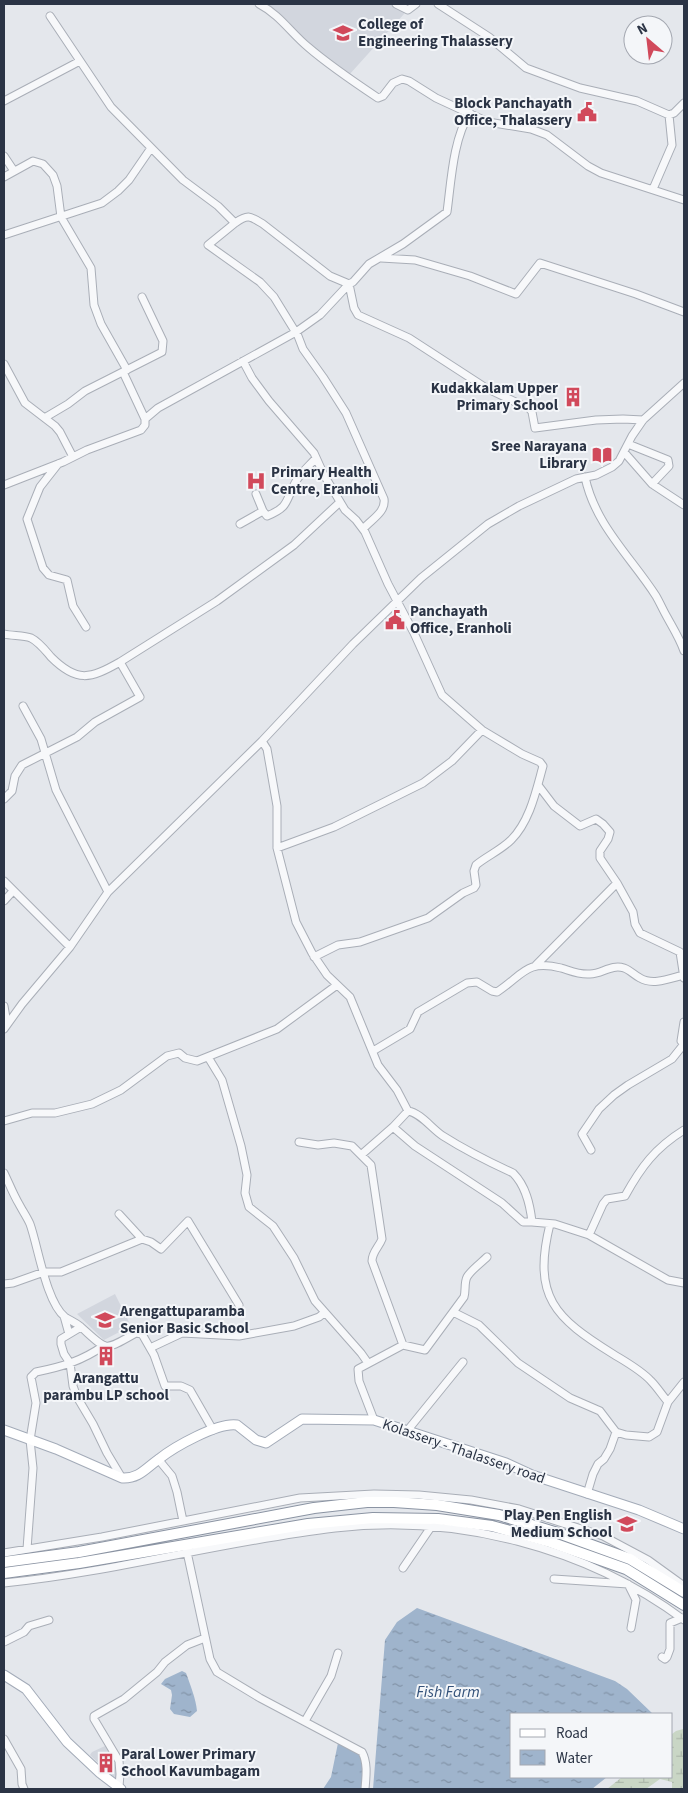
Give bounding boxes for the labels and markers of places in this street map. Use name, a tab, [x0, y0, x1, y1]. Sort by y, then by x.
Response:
place label: College of Engineering Thalassery	[358, 14, 513, 52]
school or university icon: College of Engineering Thalassery	[332, 22, 354, 44]
place label: Block Panchayath Office, Thalassery	[454, 93, 572, 131]
public building icon: Block Panchayath Office, Thalassery	[576, 101, 598, 123]
place label: Kudakkalam Upper Primary School	[431, 378, 559, 416]
building icon: Kudakkalam Upper Primary School	[562, 386, 584, 408]
place label: Sree Narayana Library	[491, 436, 587, 474]
library icon: Sree Narayana Library	[591, 444, 613, 466]
place label: Primary Health Centre, Eranholi	[271, 462, 379, 500]
hospital icon: Primary Health Centre, Eranholi	[245, 470, 267, 492]
place label: Panchayath Office, Eranholi	[410, 601, 512, 639]
public building icon: Panchayath Office, Eranholi	[384, 609, 406, 631]
place label: Arengattuparamba Senior Basic School	[119, 1301, 249, 1339]
school or university icon: Arengattuparamba Senior Basic School	[94, 1309, 116, 1331]
building icon: Arangattu parambu LP school	[95, 1345, 117, 1367]
place label: Arangattu parambu LP school	[43, 1368, 170, 1406]
place label: Play Pen English Medium School	[504, 1505, 613, 1543]
school or university icon: Play Pen English Medium School	[616, 1513, 638, 1535]
place label: Paral Lower Primary School Kavumbagam	[121, 1744, 260, 1782]
building icon: Paral Lower Primary School Kavumbagam	[95, 1752, 117, 1774]

